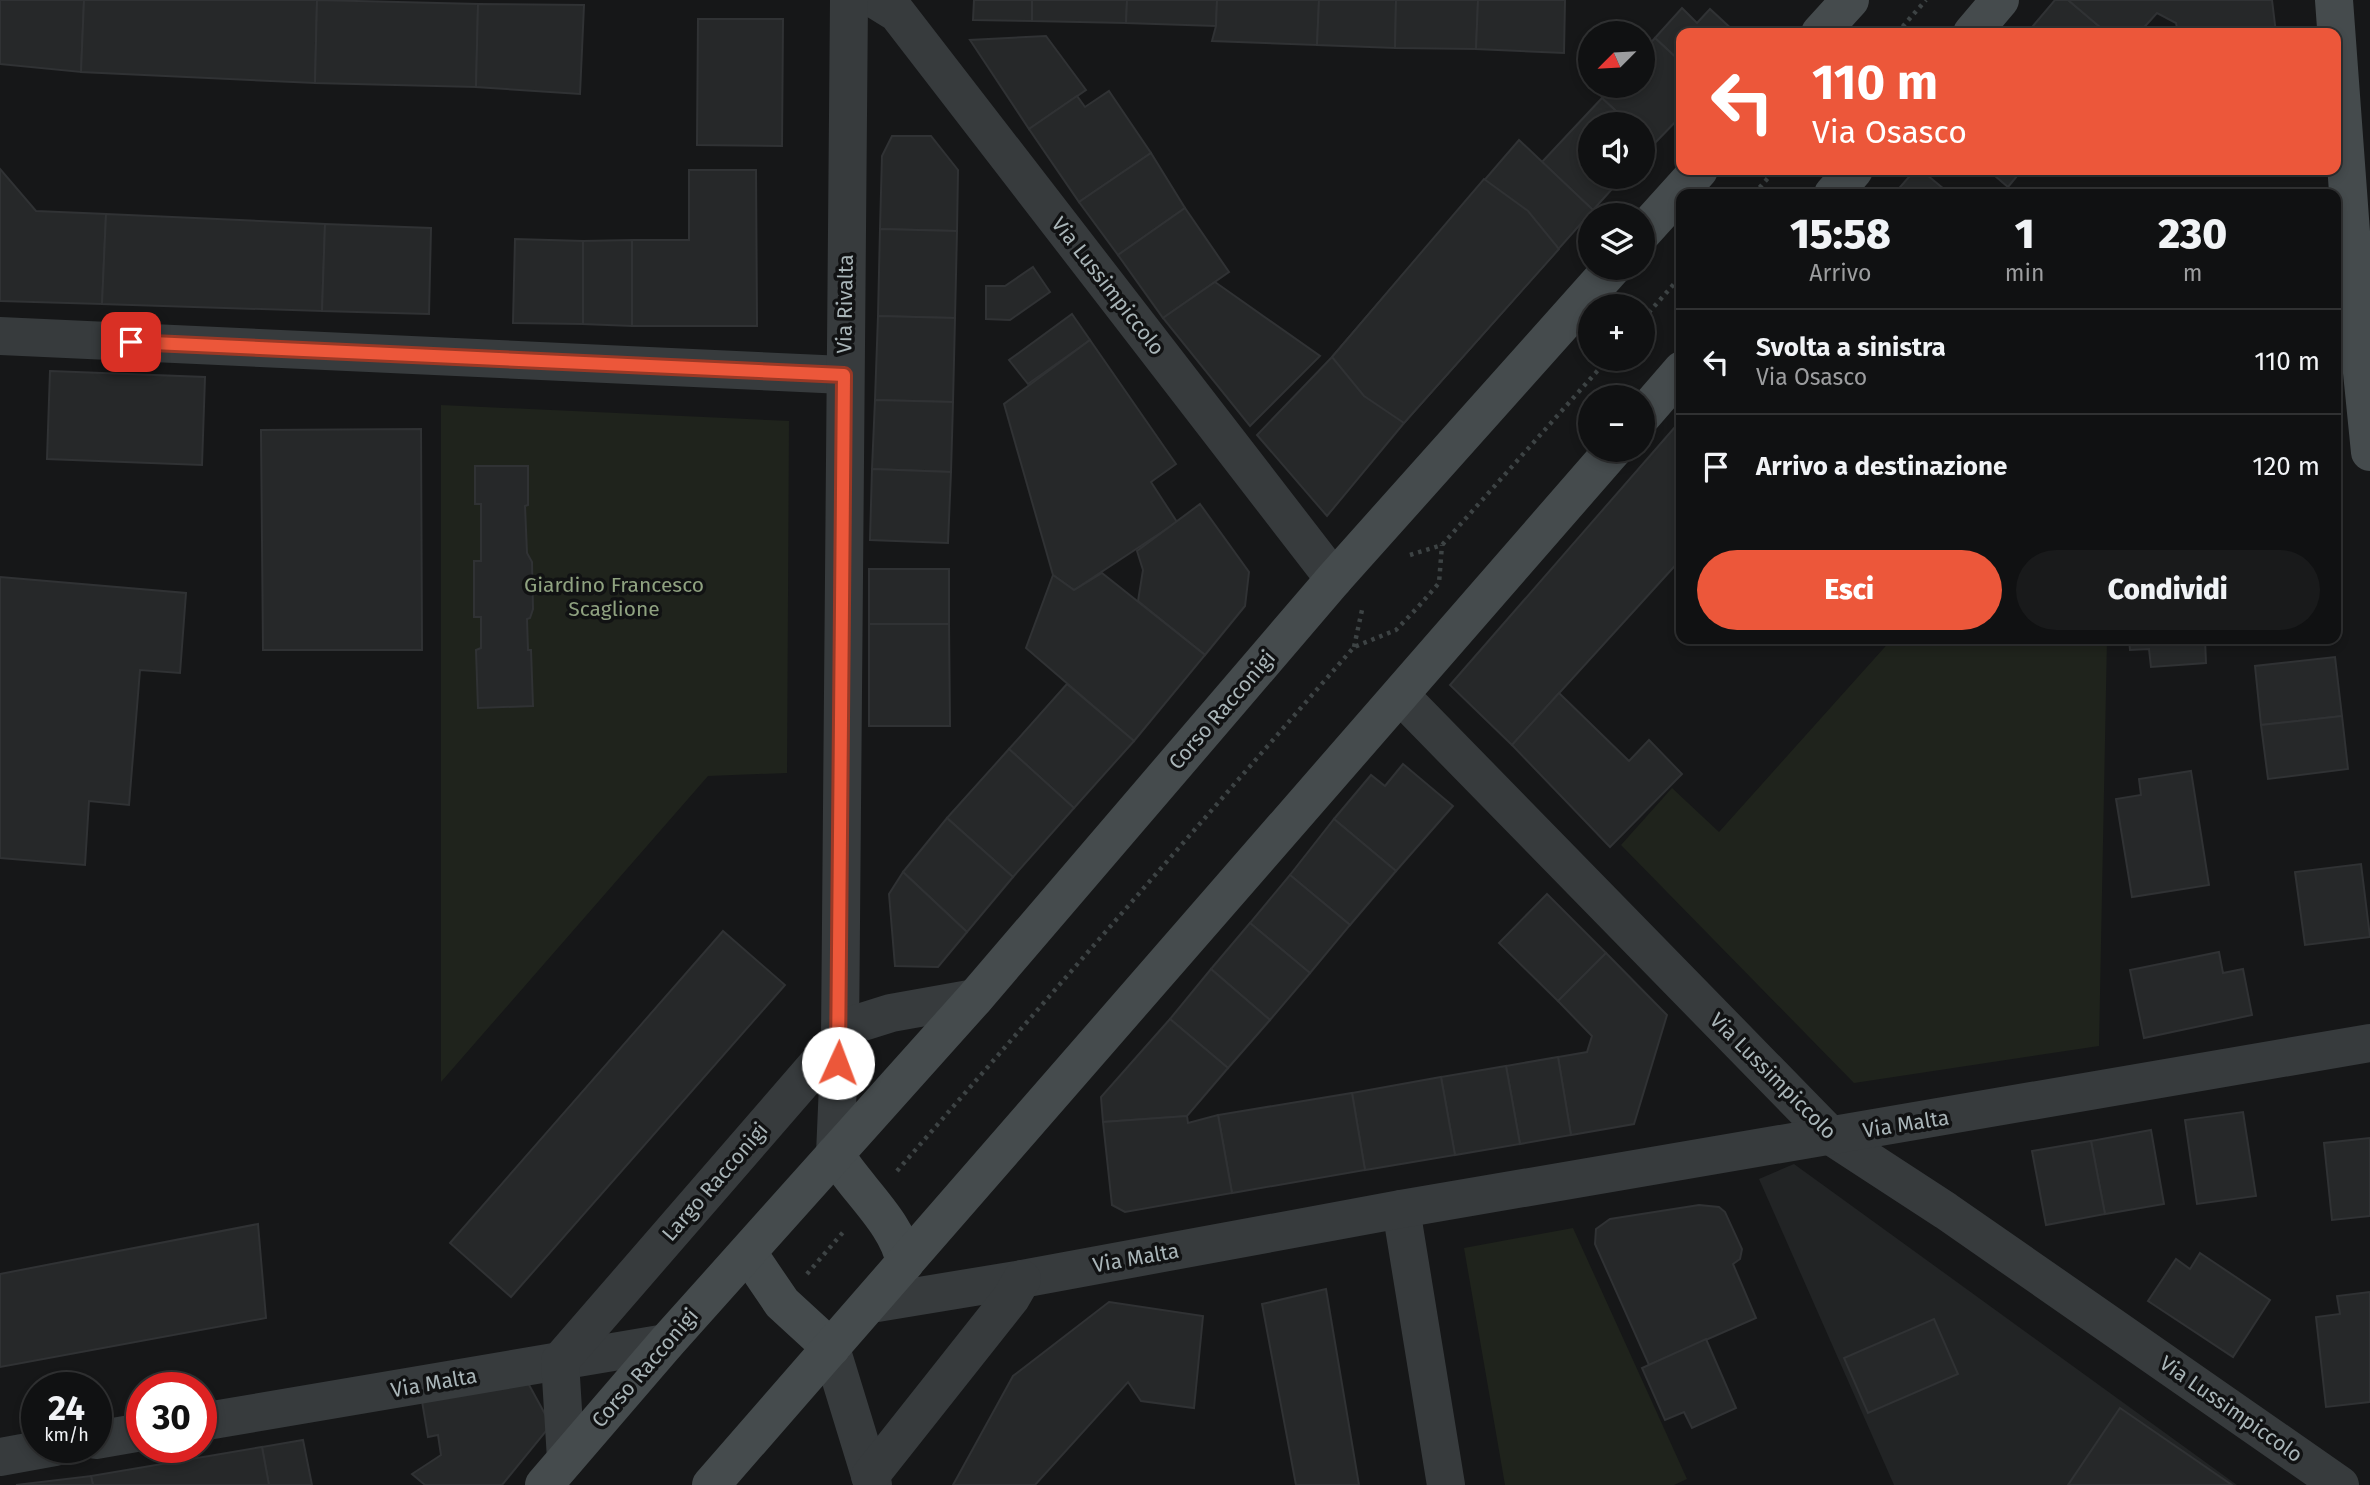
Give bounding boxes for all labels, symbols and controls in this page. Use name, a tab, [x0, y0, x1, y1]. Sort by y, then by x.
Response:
north arrow	[1578, 21, 1656, 98]
map controls	[1578, 21, 1655, 462]
text: 110 m	[1812, 53, 1938, 112]
icon: left	[1697, 56, 1788, 147]
button: sound	[1578, 112, 1655, 189]
text: Via Osasco	[1812, 113, 1967, 151]
button: layers	[1578, 203, 1655, 280]
text: 15:58	[1790, 209, 1891, 259]
text: 1	[2015, 209, 2035, 259]
text: 230	[2158, 209, 2227, 259]
street label: Via Lussimpiccolo	[1046, 212, 1170, 360]
street label: Via Rivalta	[831, 254, 859, 354]
text: Arrivo	[1809, 259, 1871, 287]
text: min	[2005, 259, 2044, 287]
text: m	[2183, 259, 2203, 287]
button: +	[1578, 294, 1655, 371]
pin	[101, 312, 161, 372]
icon: arrive	[112, 323, 150, 361]
text: Svolta a sinistra	[1756, 332, 1946, 363]
icon: left	[1697, 343, 1735, 381]
text: 110 m	[2254, 346, 2320, 377]
text: Via Osasco	[1756, 363, 1867, 391]
button: −	[1578, 385, 1655, 462]
icon: arrive	[1697, 448, 1735, 486]
text: Arrivo a destinazione	[1756, 451, 2007, 482]
text: 120 m	[2252, 451, 2320, 482]
button: Esci	[1697, 550, 2002, 630]
button: Condividi	[2016, 550, 2320, 630]
park label: Giardino Francesco Scaglione	[524, 572, 704, 622]
street label: Corso Racconigi	[1163, 645, 1281, 775]
street label: Via Lussimpiccolo	[1704, 1007, 1842, 1145]
position arrow	[801, 1026, 875, 1100]
street label: Via Malta	[1861, 1104, 1951, 1144]
street label: Largo Racconigi	[657, 1117, 773, 1247]
street label: Via Malta	[1091, 1238, 1181, 1278]
street label: Corso Racconigi	[586, 1303, 704, 1433]
street label: Via Lussimpiccolo	[2155, 1350, 2307, 1468]
street label: Via Malta	[389, 1363, 479, 1403]
speed limit sign: 30	[126, 1372, 217, 1463]
text: 24	[48, 1387, 85, 1429]
text: km/h	[44, 1424, 89, 1446]

